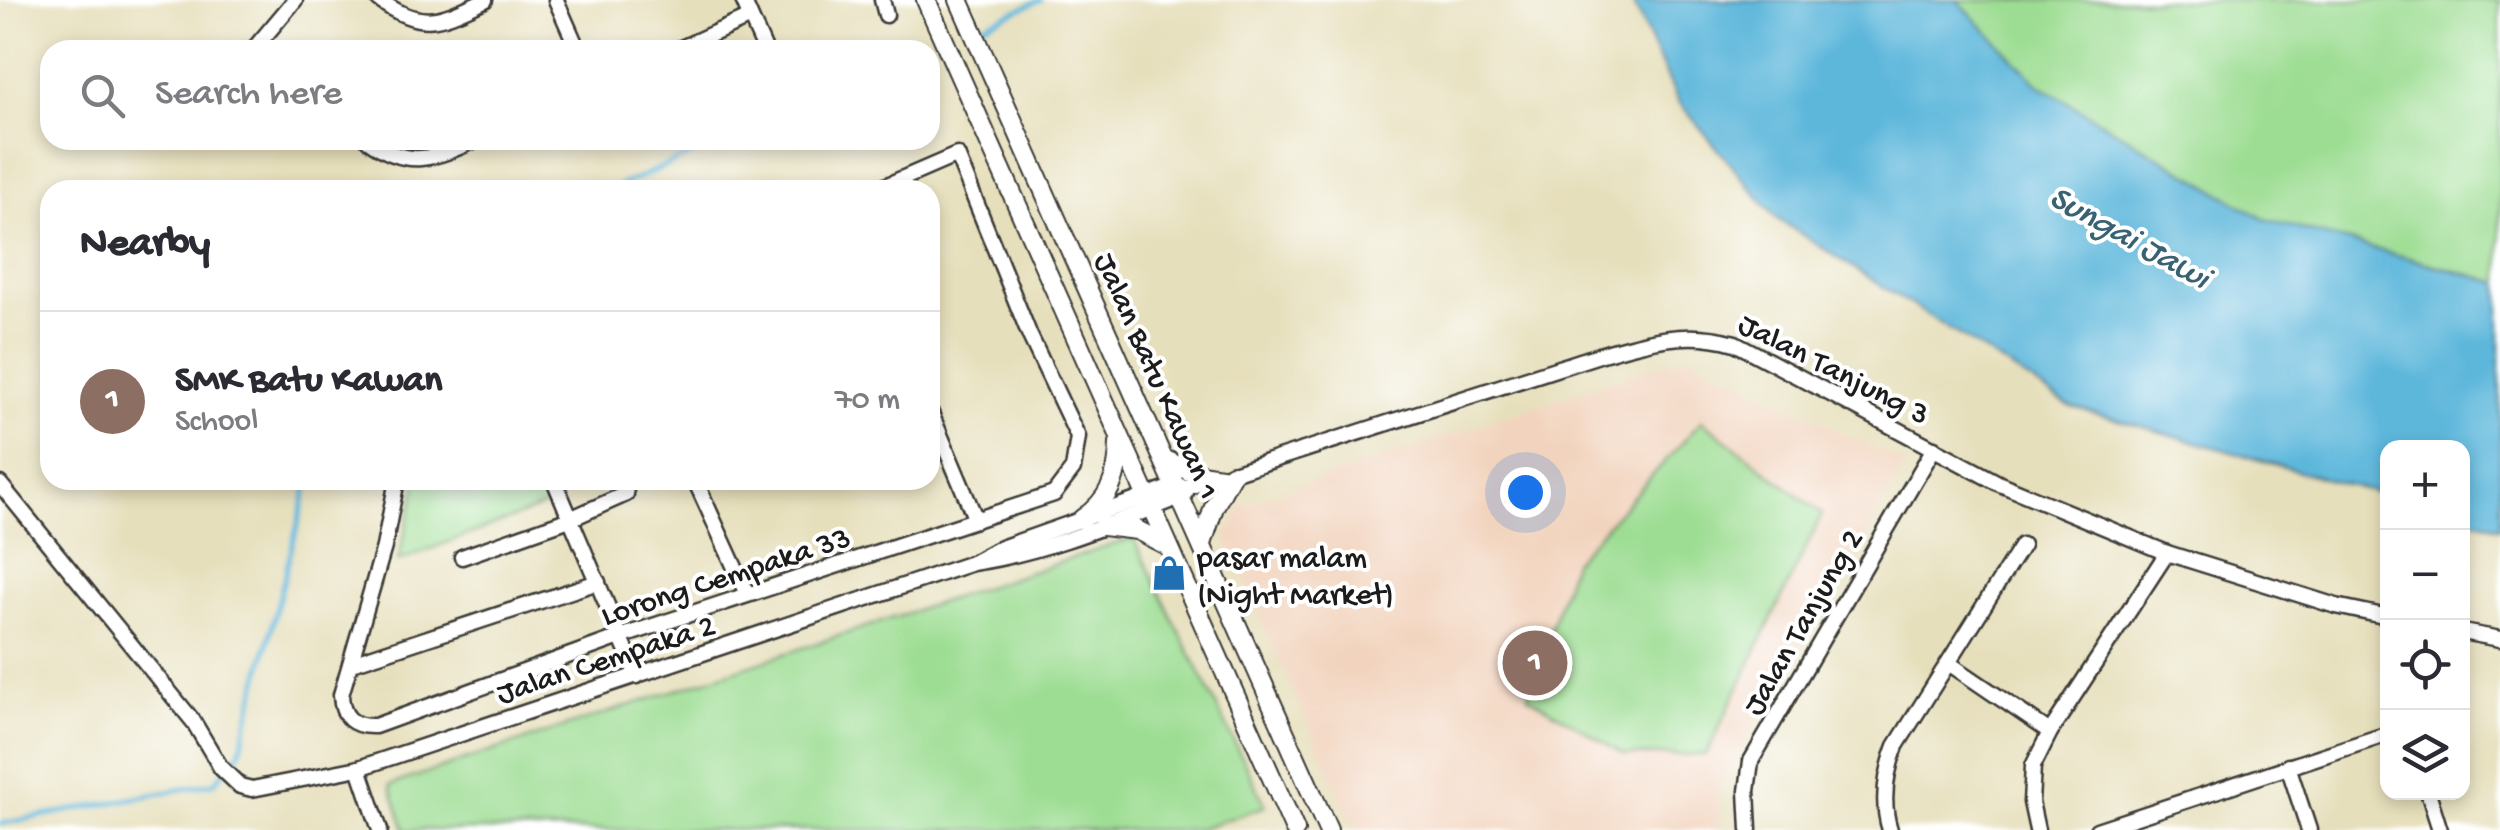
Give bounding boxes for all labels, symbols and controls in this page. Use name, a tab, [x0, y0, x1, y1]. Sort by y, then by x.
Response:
search box	[40, 40, 940, 150]
icon: search	[75, 68, 130, 123]
text: Search here	[155, 73, 342, 117]
water label: Sungai Jawi	[2041, 179, 2219, 302]
text: Nearby	[80, 221, 210, 270]
street label: Jalan Batu Kawan 1	[1083, 248, 1226, 506]
street label: Jalan Tanjung 3	[1731, 307, 1935, 436]
text: SMK Batu Kawan	[175, 360, 442, 404]
text: 1	[106, 382, 119, 420]
text: 70 m	[835, 382, 900, 420]
text: School	[175, 404, 258, 442]
map controls	[2380, 440, 2470, 800]
button: +	[2380, 440, 2470, 530]
your location	[1500, 467, 1551, 518]
street label: Lorong Cempaka 33	[597, 520, 856, 637]
street label: Jalan Tanjung 2	[1737, 524, 1874, 723]
button: −	[2380, 530, 2470, 620]
place label: pasar malam (Night Market)	[1196, 541, 1394, 616]
shop icon: pasar malam (Night Market)	[1150, 554, 1188, 592]
street label: Jalan Cempaka 2	[492, 609, 721, 715]
button: locate	[2380, 620, 2470, 710]
pin: 1	[1502, 626, 1568, 700]
button: layers	[2380, 710, 2470, 800]

